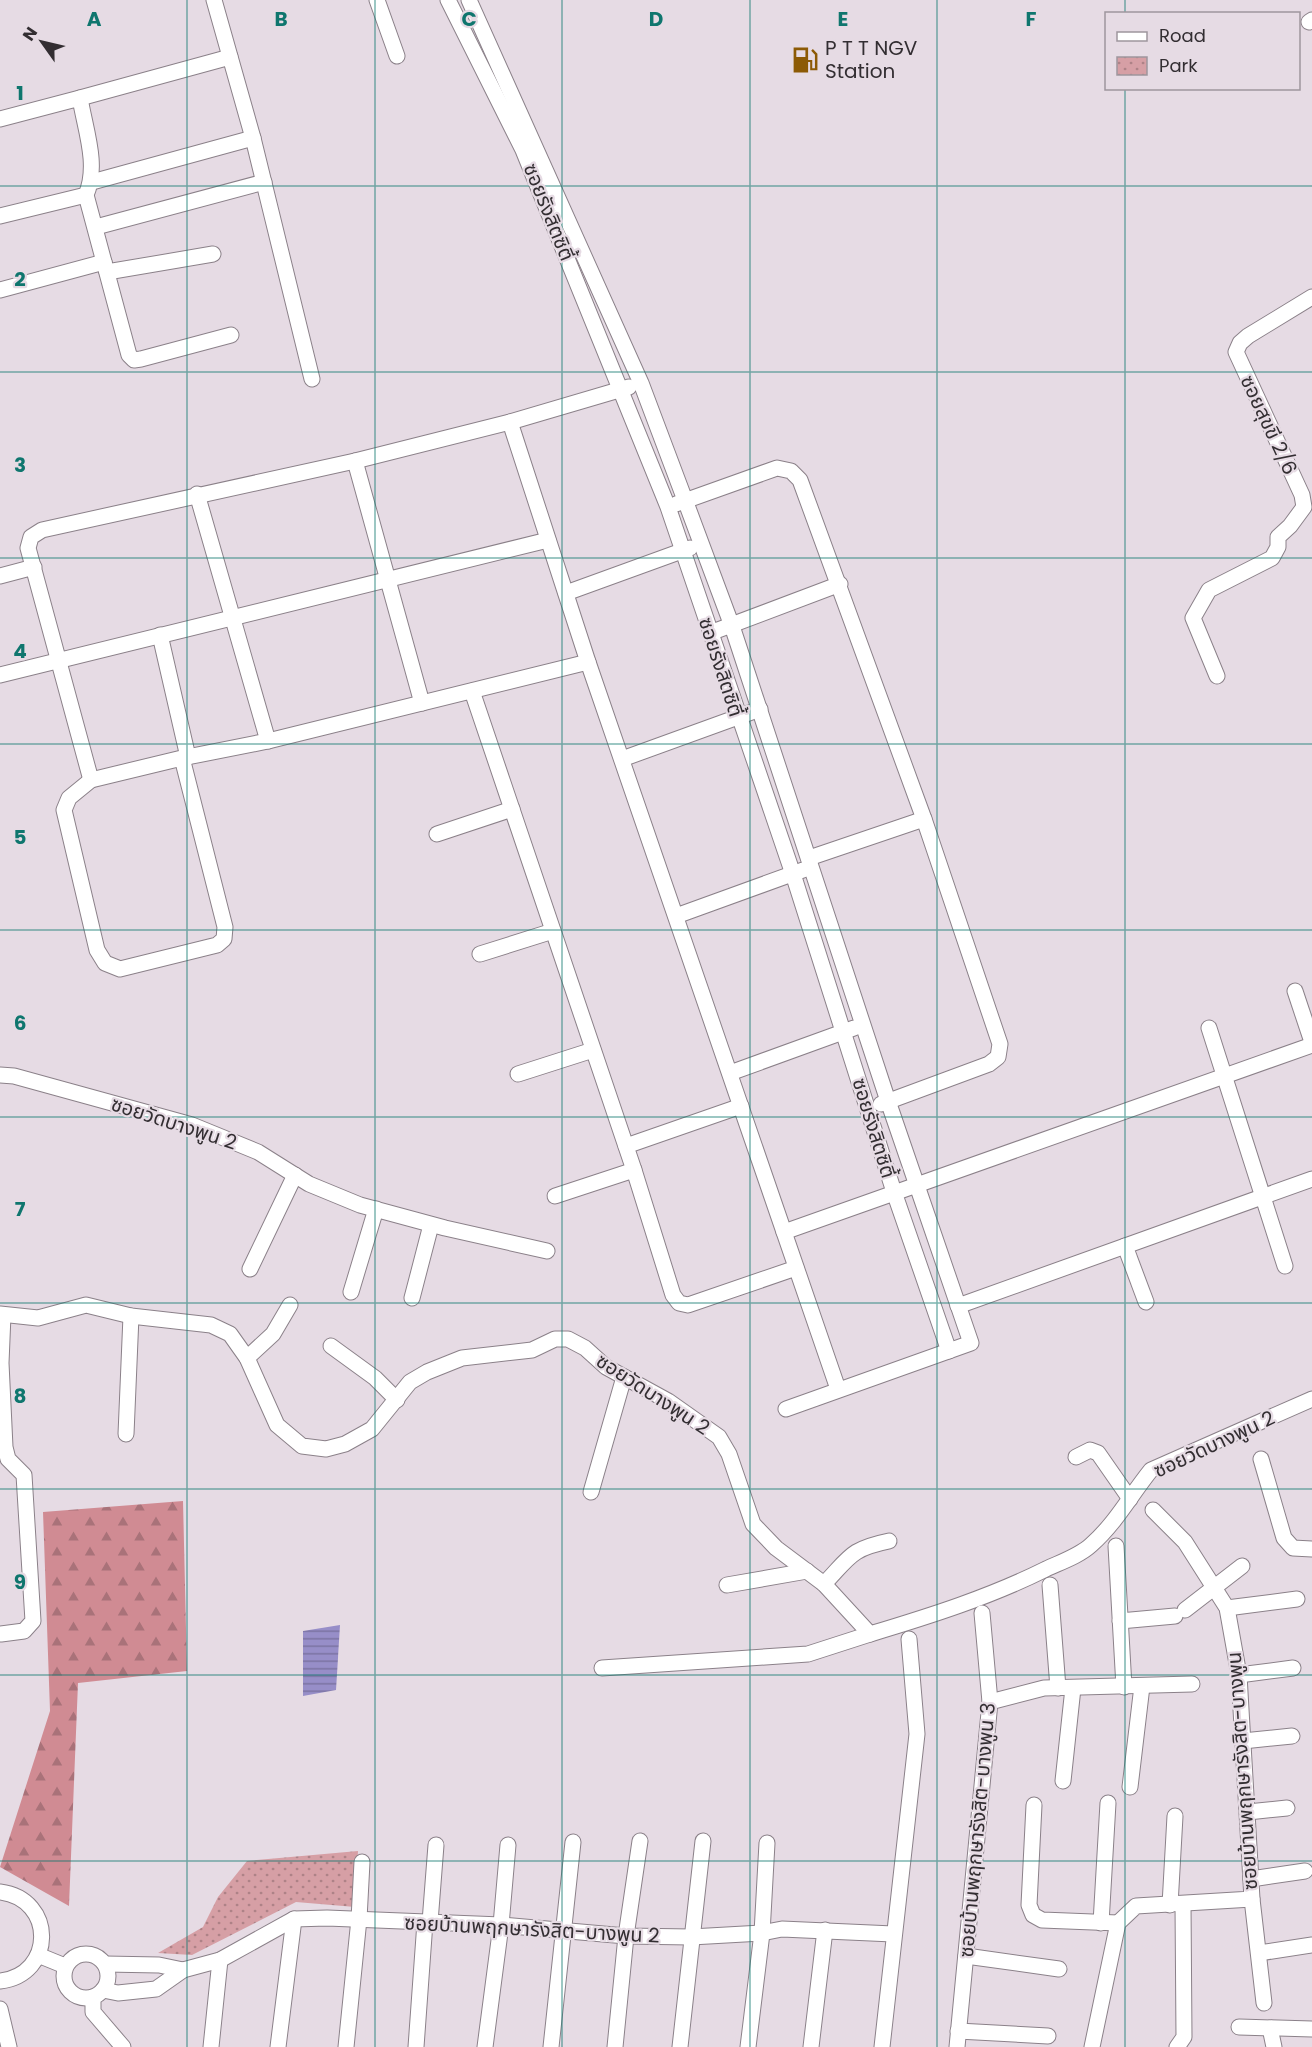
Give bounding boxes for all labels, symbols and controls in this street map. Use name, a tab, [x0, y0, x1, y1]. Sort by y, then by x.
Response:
text: A	[87, 5, 102, 33]
text: B	[274, 5, 288, 33]
text: C	[461, 5, 477, 33]
text: D	[649, 5, 663, 33]
text: E	[838, 5, 848, 33]
text: F	[1026, 5, 1037, 33]
north arrow	[12, 12, 72, 72]
legend	[1105, 12, 1300, 90]
text: N	[17, 22, 43, 45]
text: Road	[1159, 23, 1206, 48]
place label: P T T NGV Station	[825, 34, 918, 85]
fuel station icon: P T T NGV Station	[790, 45, 820, 75]
text: Park	[1159, 53, 1198, 78]
text: 1	[16, 79, 24, 107]
street label: ซอยรังสิตซิตี้	[517, 159, 581, 265]
text: 2	[14, 265, 26, 293]
street label: ซอยสุขขี 2/6	[1234, 371, 1304, 479]
text: 3	[14, 451, 26, 479]
street label: ซอยรังสิตซิตี้	[692, 614, 750, 720]
text: 4	[13, 637, 27, 665]
text: 5	[14, 823, 27, 851]
text: 6	[14, 1009, 26, 1037]
street label: ซอยรังสิตซิตี้	[846, 1075, 902, 1181]
street label: ซอยวัดบางพูน 2	[108, 1090, 240, 1156]
text: 7	[15, 1195, 26, 1223]
street label: ซอยวัดบางพูน 2	[591, 1347, 715, 1441]
text: 8	[14, 1382, 26, 1410]
street label: ซอยวัดบางพูน 2	[1149, 1404, 1279, 1484]
text: 9	[14, 1568, 26, 1596]
street label: ซอยบ้านพฤกษารังสิต-บางพูน	[1220, 1651, 1264, 1891]
street label: ซอยบ้านพฤกษารังสิต-บางพูน 3	[952, 1701, 1002, 1959]
street label: ซอยบ้านพฤกษารังสิต-บางพูน 2	[404, 1908, 660, 1950]

